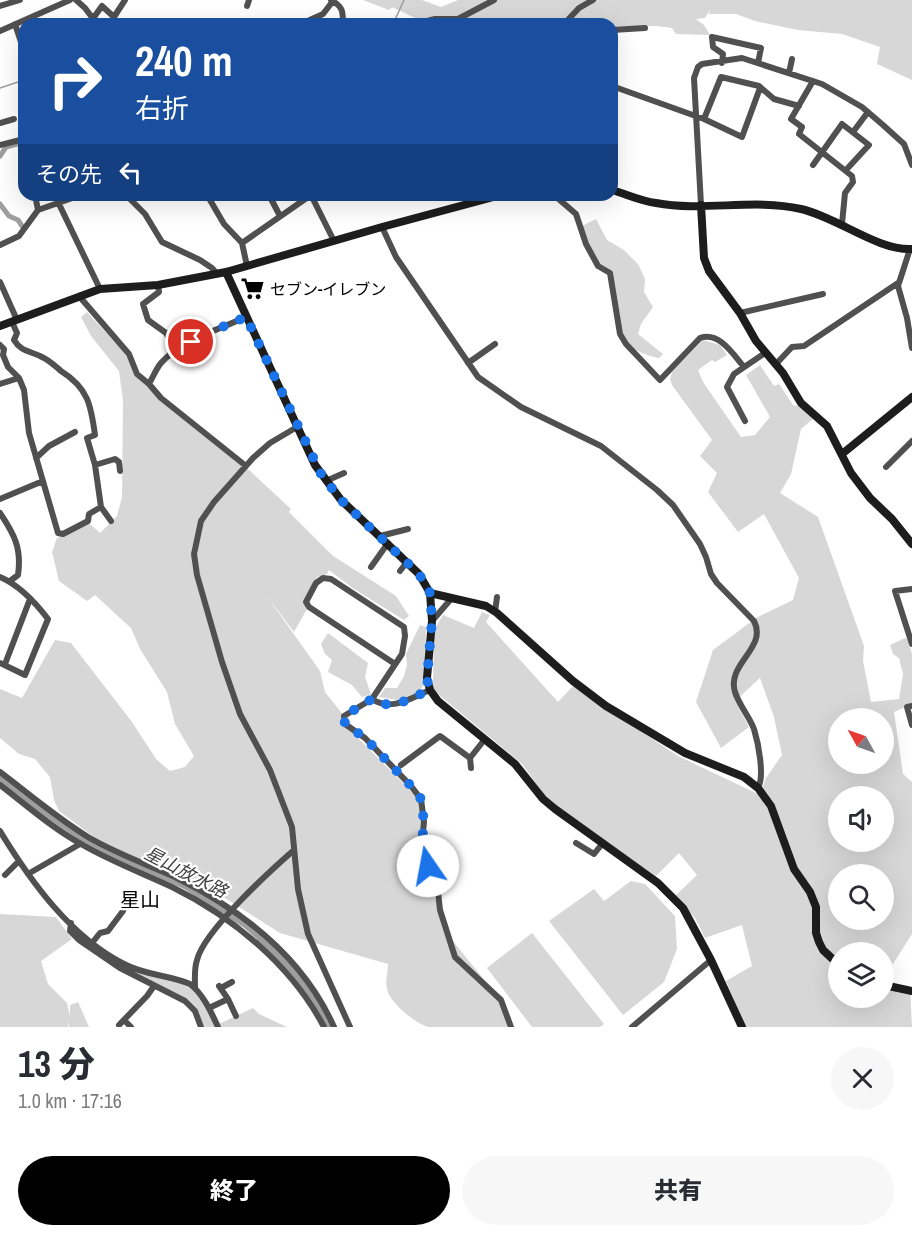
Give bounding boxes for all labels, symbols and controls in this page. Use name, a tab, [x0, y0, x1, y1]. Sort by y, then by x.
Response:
text: 240 m	[135, 33, 233, 89]
icon: right	[36, 42, 114, 120]
text: 右折	[135, 90, 189, 126]
icon: left	[114, 156, 147, 189]
text: その先	[36, 159, 102, 189]
supermarket icon: セブン-イレブン	[239, 276, 265, 302]
place label: セブン-イレブン	[270, 278, 386, 300]
pin	[165, 316, 216, 367]
icon: arrive	[174, 325, 207, 358]
north arrow	[828, 708, 894, 774]
map controls	[828, 708, 894, 1008]
button: sound	[828, 786, 894, 852]
position arrow	[396, 834, 460, 898]
water label: 星山放水路	[141, 842, 231, 902]
button: search	[828, 864, 894, 930]
district label: 星山	[120, 887, 160, 911]
button: layers	[828, 942, 894, 1008]
text: 13 分	[18, 1040, 95, 1088]
button: close	[831, 1047, 894, 1110]
text: 1.0 km · 17:16	[18, 1087, 122, 1114]
button: 終了	[18, 1156, 450, 1225]
button: 共有	[462, 1156, 894, 1225]

